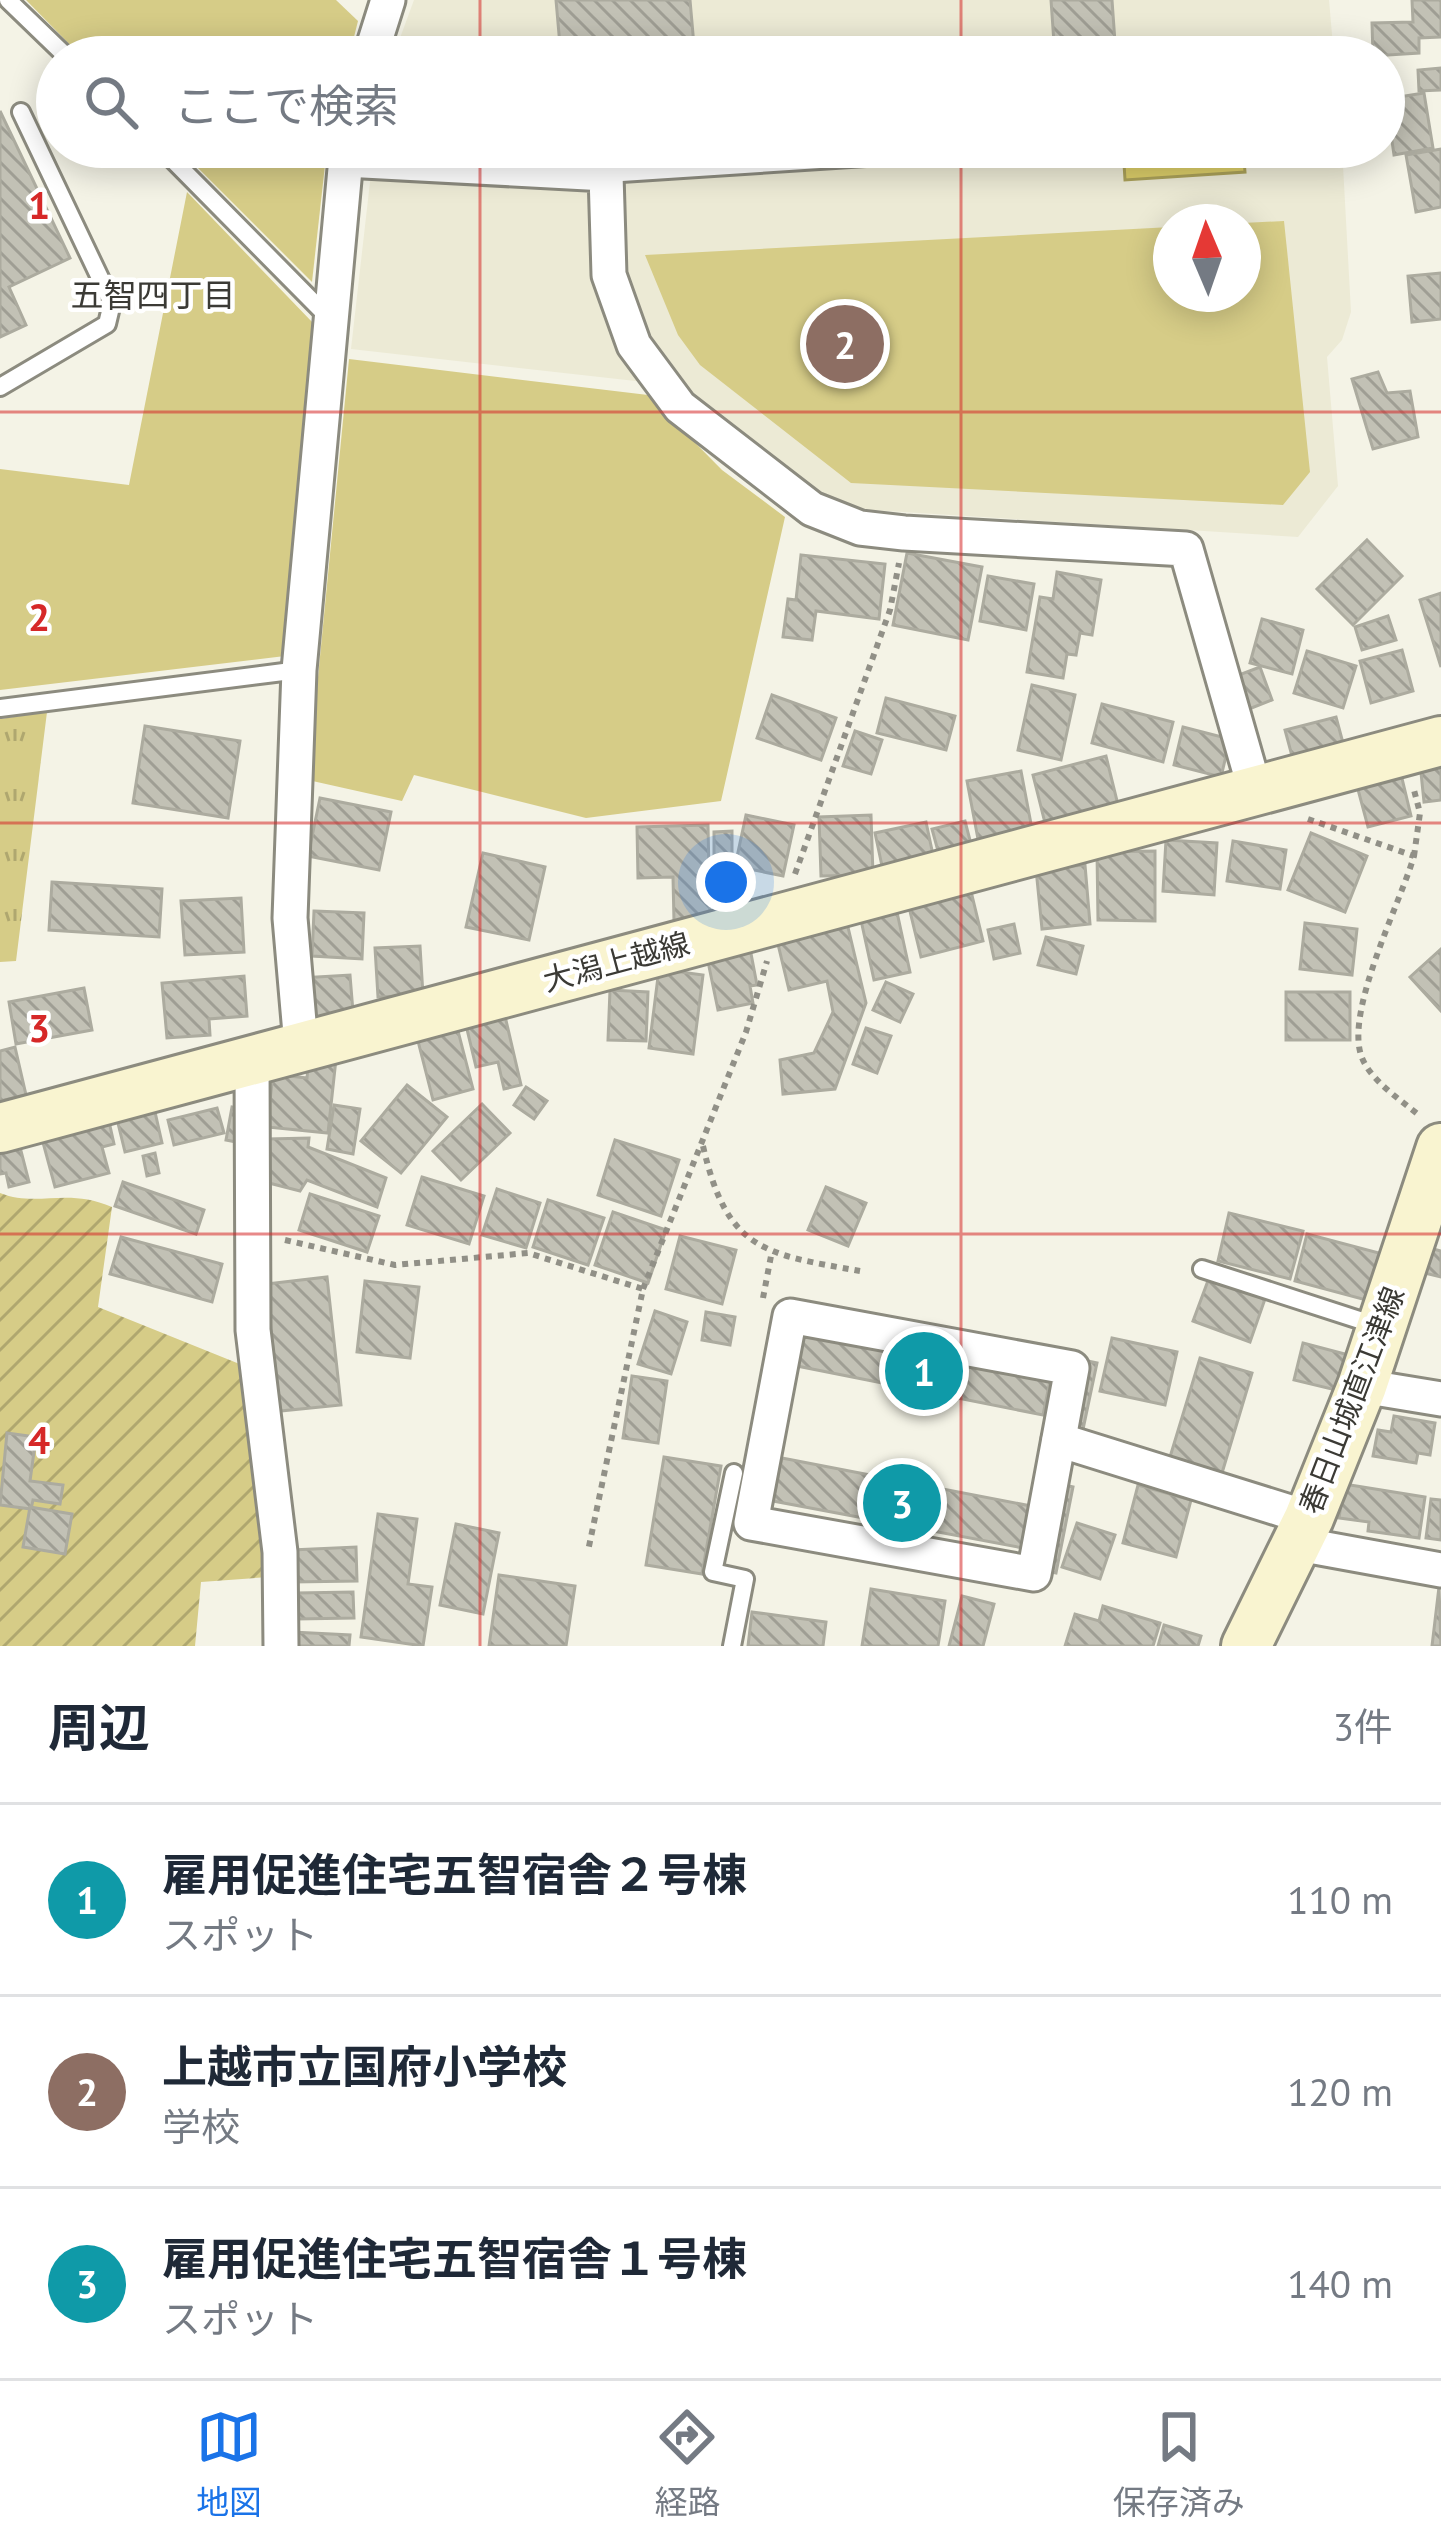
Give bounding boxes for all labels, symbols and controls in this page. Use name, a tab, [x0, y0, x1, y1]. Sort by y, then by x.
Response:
search box	[36, 36, 1405, 168]
icon: search	[78, 69, 144, 135]
text: ここで検索	[174, 76, 399, 134]
text: 1	[28, 179, 50, 230]
north arrow	[1153, 204, 1261, 312]
district label: 五智四丁目	[71, 273, 236, 316]
pin: 2	[806, 299, 884, 389]
text: 2	[28, 591, 50, 642]
your location	[696, 852, 756, 912]
street label: 大潟上越線	[539, 923, 693, 999]
text: 3	[28, 1002, 50, 1053]
street label: 春日山城直江津線	[1290, 1281, 1412, 1519]
pin: 1	[885, 1326, 963, 1416]
text: 4	[28, 1414, 50, 1465]
pin: 3	[863, 1458, 941, 1548]
text: 周辺	[48, 1694, 150, 1760]
text: 3件	[1333, 1701, 1393, 1752]
text: 雇用促進住宅五智宿舎２号棟	[162, 1845, 747, 1903]
text: 1	[76, 1874, 98, 1925]
text: 110 m	[1287, 1874, 1393, 1925]
text: スポット	[162, 1909, 318, 1960]
text: 上越市立国府小学校	[162, 2037, 567, 2095]
text: 2	[76, 2066, 98, 2117]
text: 120 m	[1287, 2066, 1393, 2117]
text: 学校	[162, 2101, 240, 2152]
text: 雇用促進住宅五智宿舎１号棟	[162, 2229, 747, 2287]
text: 3	[76, 2258, 98, 2309]
text: 140 m	[1287, 2258, 1393, 2309]
text: スポット	[162, 2293, 318, 2344]
tab: 地図	[196, 2404, 262, 2524]
tab: 経路	[654, 2404, 720, 2524]
tab: 保存済み	[1113, 2404, 1245, 2524]

